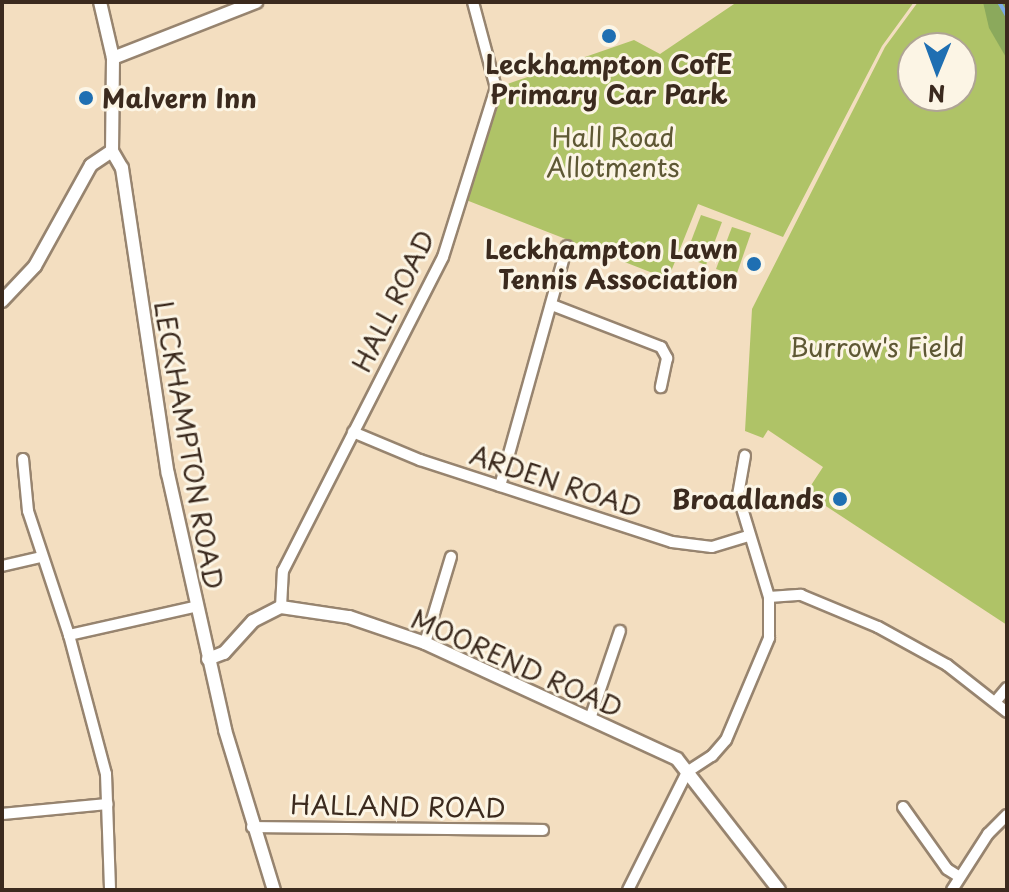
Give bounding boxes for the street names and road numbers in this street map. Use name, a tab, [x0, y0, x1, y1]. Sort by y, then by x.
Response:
street label: HALL ROAD	[345, 223, 441, 379]
street label: LECKHAMPTON ROAD	[148, 298, 230, 592]
street label: ARDEN ROAD	[465, 438, 647, 524]
street label: MOOREND ROAD	[407, 603, 627, 723]
street label: HALLAND ROAD	[290, 789, 506, 823]

